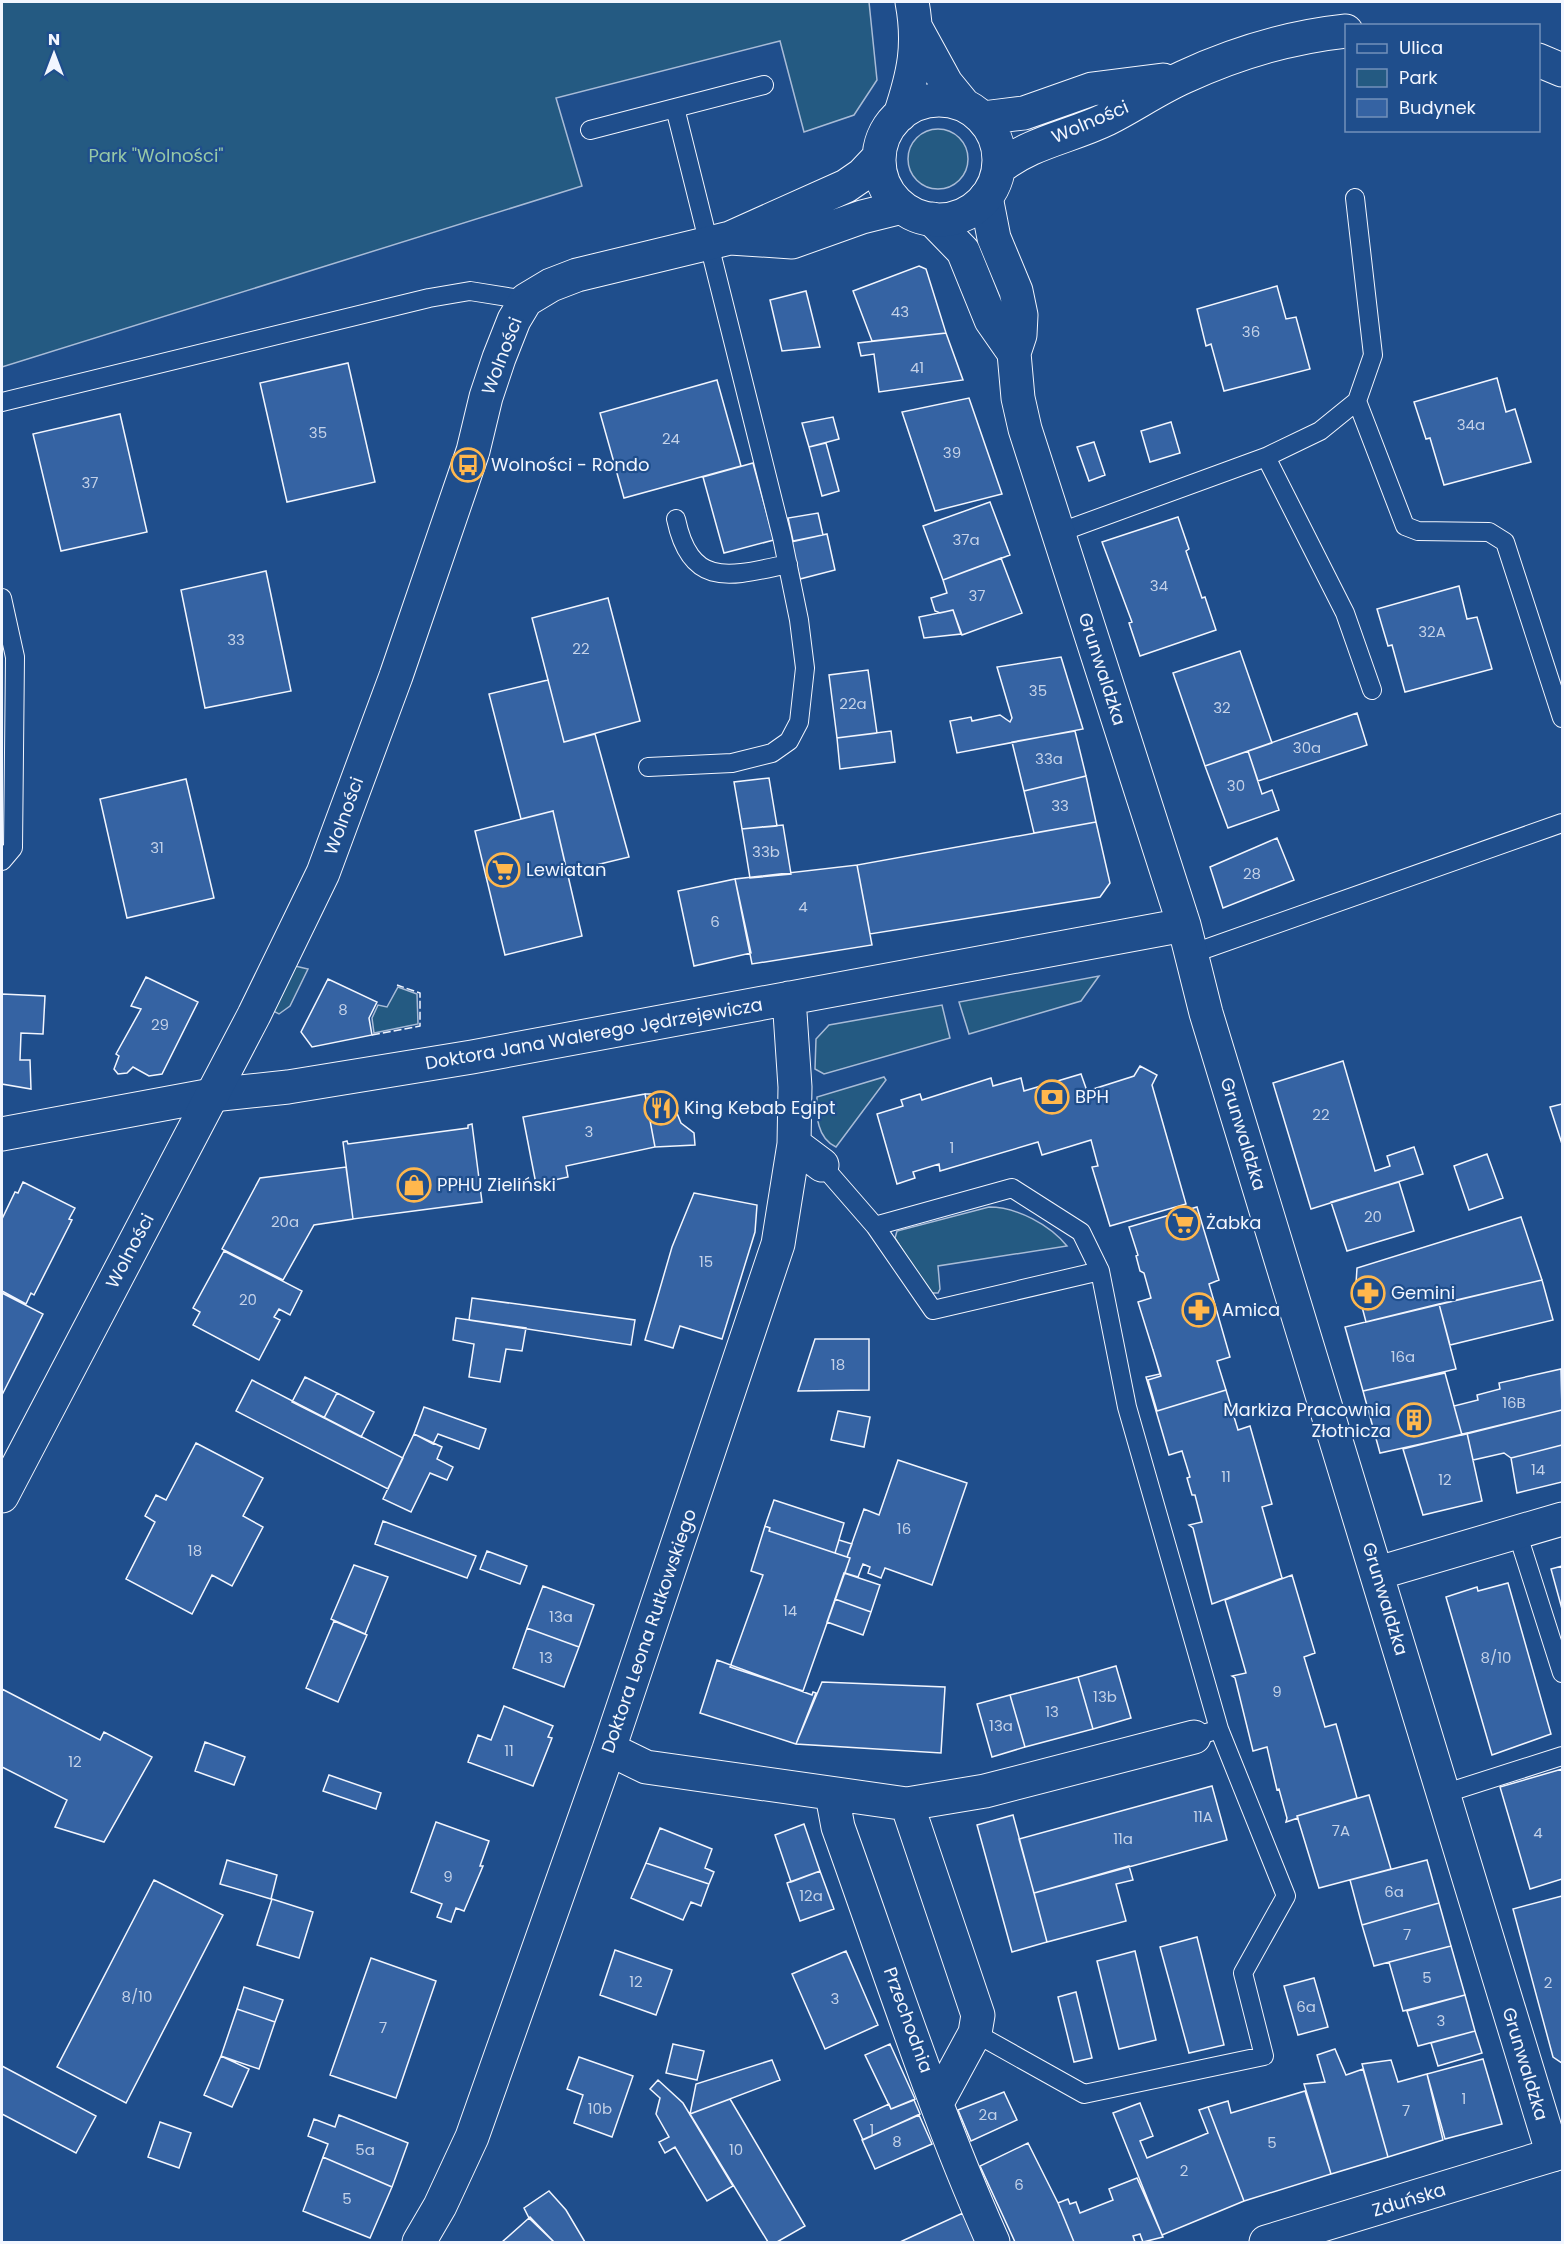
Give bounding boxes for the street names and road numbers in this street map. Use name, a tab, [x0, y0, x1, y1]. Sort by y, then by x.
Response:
street label: Wolności	[1047, 94, 1132, 149]
street label: Wolności	[475, 313, 528, 398]
street label: Grunwaldzka	[1073, 609, 1132, 728]
street label: Wolności	[318, 773, 369, 858]
street label: Doktora Jana Walerego Jędrzejewicza	[423, 991, 765, 1076]
street label: Grunwaldzka	[1214, 1074, 1273, 1193]
street label: Wolności	[99, 1209, 160, 1293]
street label: Doktora Leona Rutkowskiego	[595, 1505, 702, 1756]
street label: Grunwaldzka	[1356, 1539, 1415, 1658]
street label: Przechodnia	[878, 1964, 939, 2076]
street label: Grunwaldzka	[1496, 2004, 1555, 2123]
street label: Zduńska	[1369, 2176, 1449, 2223]

